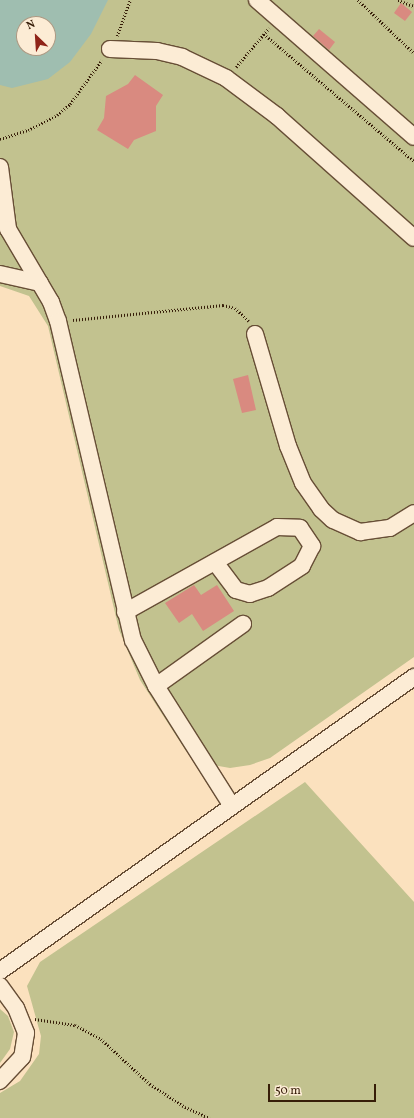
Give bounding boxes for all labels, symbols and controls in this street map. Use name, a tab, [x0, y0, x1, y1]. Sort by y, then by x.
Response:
north arrow	[16, 16, 56, 56]
text: N	[24, 17, 38, 34]
scale bar	[270, 1076, 378, 1102]
text: 50 m	[275, 1083, 301, 1099]

